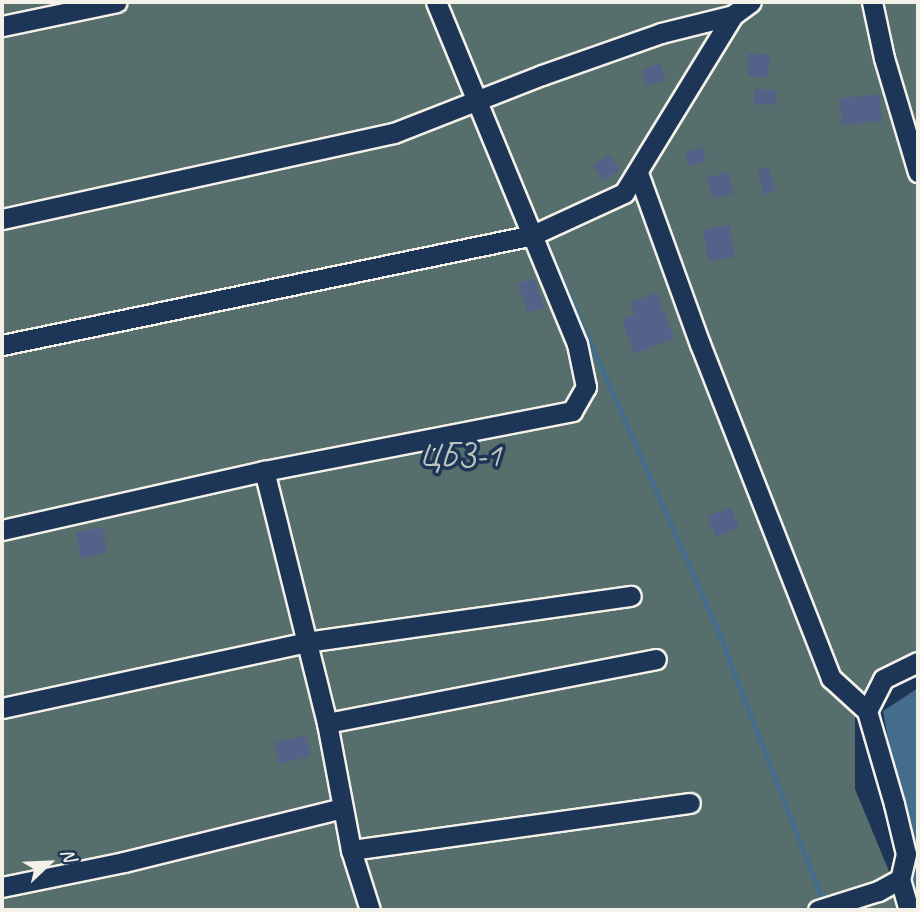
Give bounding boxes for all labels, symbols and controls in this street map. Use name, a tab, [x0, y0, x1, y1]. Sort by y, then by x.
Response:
park label: ЦБЗ-1	[419, 436, 501, 476]
north arrow	[14, 828, 84, 898]
text: N	[55, 845, 82, 865]

